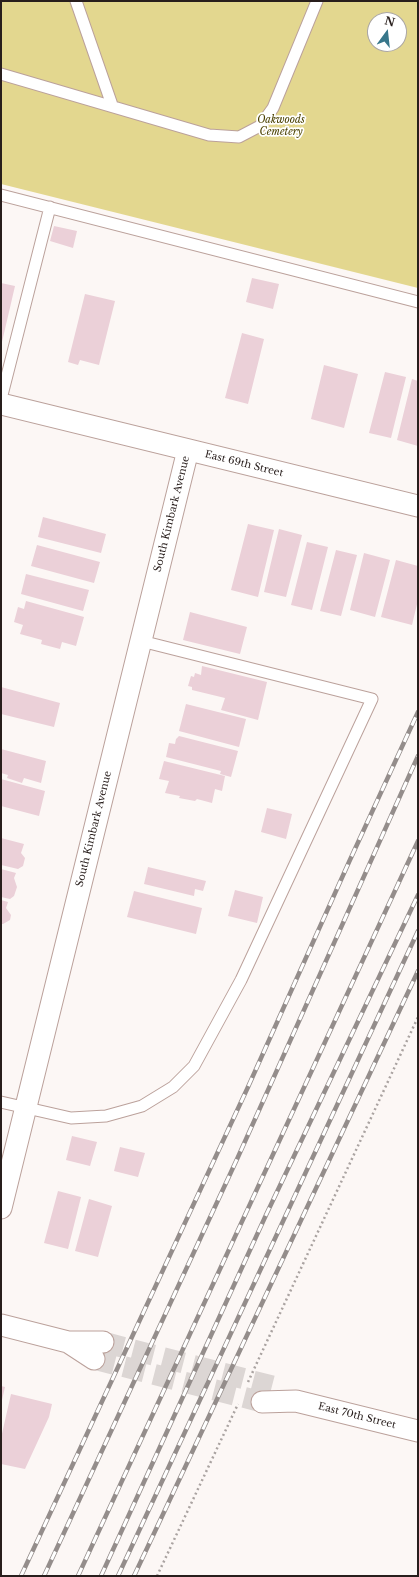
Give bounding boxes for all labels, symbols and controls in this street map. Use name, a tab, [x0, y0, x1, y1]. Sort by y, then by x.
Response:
north arrow	[367, 12, 407, 52]
text: N	[383, 13, 397, 29]
park label: Oakwoods Cemetery	[257, 114, 305, 138]
street label: East 69th Street	[204, 448, 284, 480]
street label: South Kimbark Avenue	[152, 455, 192, 573]
street label: South Kimbark Avenue	[74, 770, 114, 888]
street label: East 70th Street	[317, 1401, 397, 1431]

